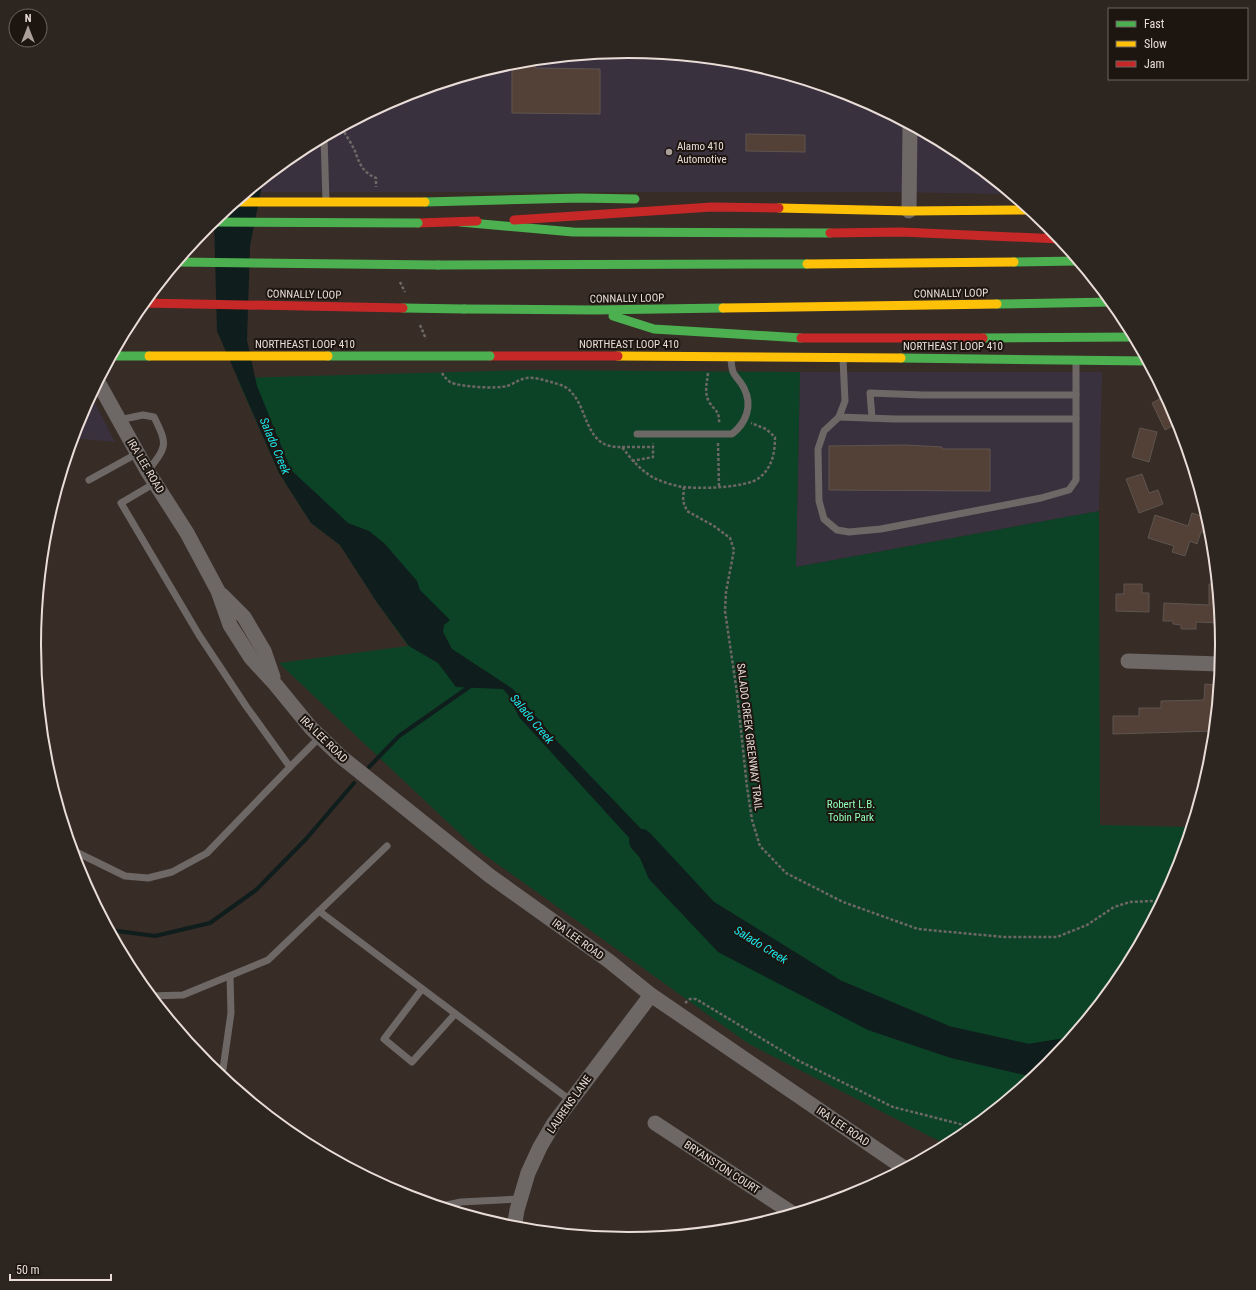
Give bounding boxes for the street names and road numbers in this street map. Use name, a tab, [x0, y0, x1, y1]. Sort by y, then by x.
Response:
street label: CONNALLY LOOP	[914, 286, 988, 301]
street label: CONNALLY LOOP	[267, 287, 341, 302]
street label: CONNALLY LOOP	[590, 291, 664, 306]
street label: NORTHEAST LOOP 410	[255, 338, 355, 351]
street label: NORTHEAST LOOP 410	[579, 338, 679, 351]
street label: NORTHEAST LOOP 410	[903, 340, 1003, 353]
street label: IRA LEE ROAD	[124, 437, 167, 496]
street label: SALADO CREEK GREENWAY TRAIL	[734, 662, 765, 812]
street label: IRA LEE ROAD	[297, 713, 350, 765]
street label: IRA LEE ROAD	[549, 916, 606, 963]
street label: LAURENS LANE	[545, 1072, 595, 1136]
street label: IRA LEE ROAD	[814, 1104, 872, 1149]
street label: BRYANSTON COURT	[682, 1138, 762, 1197]

